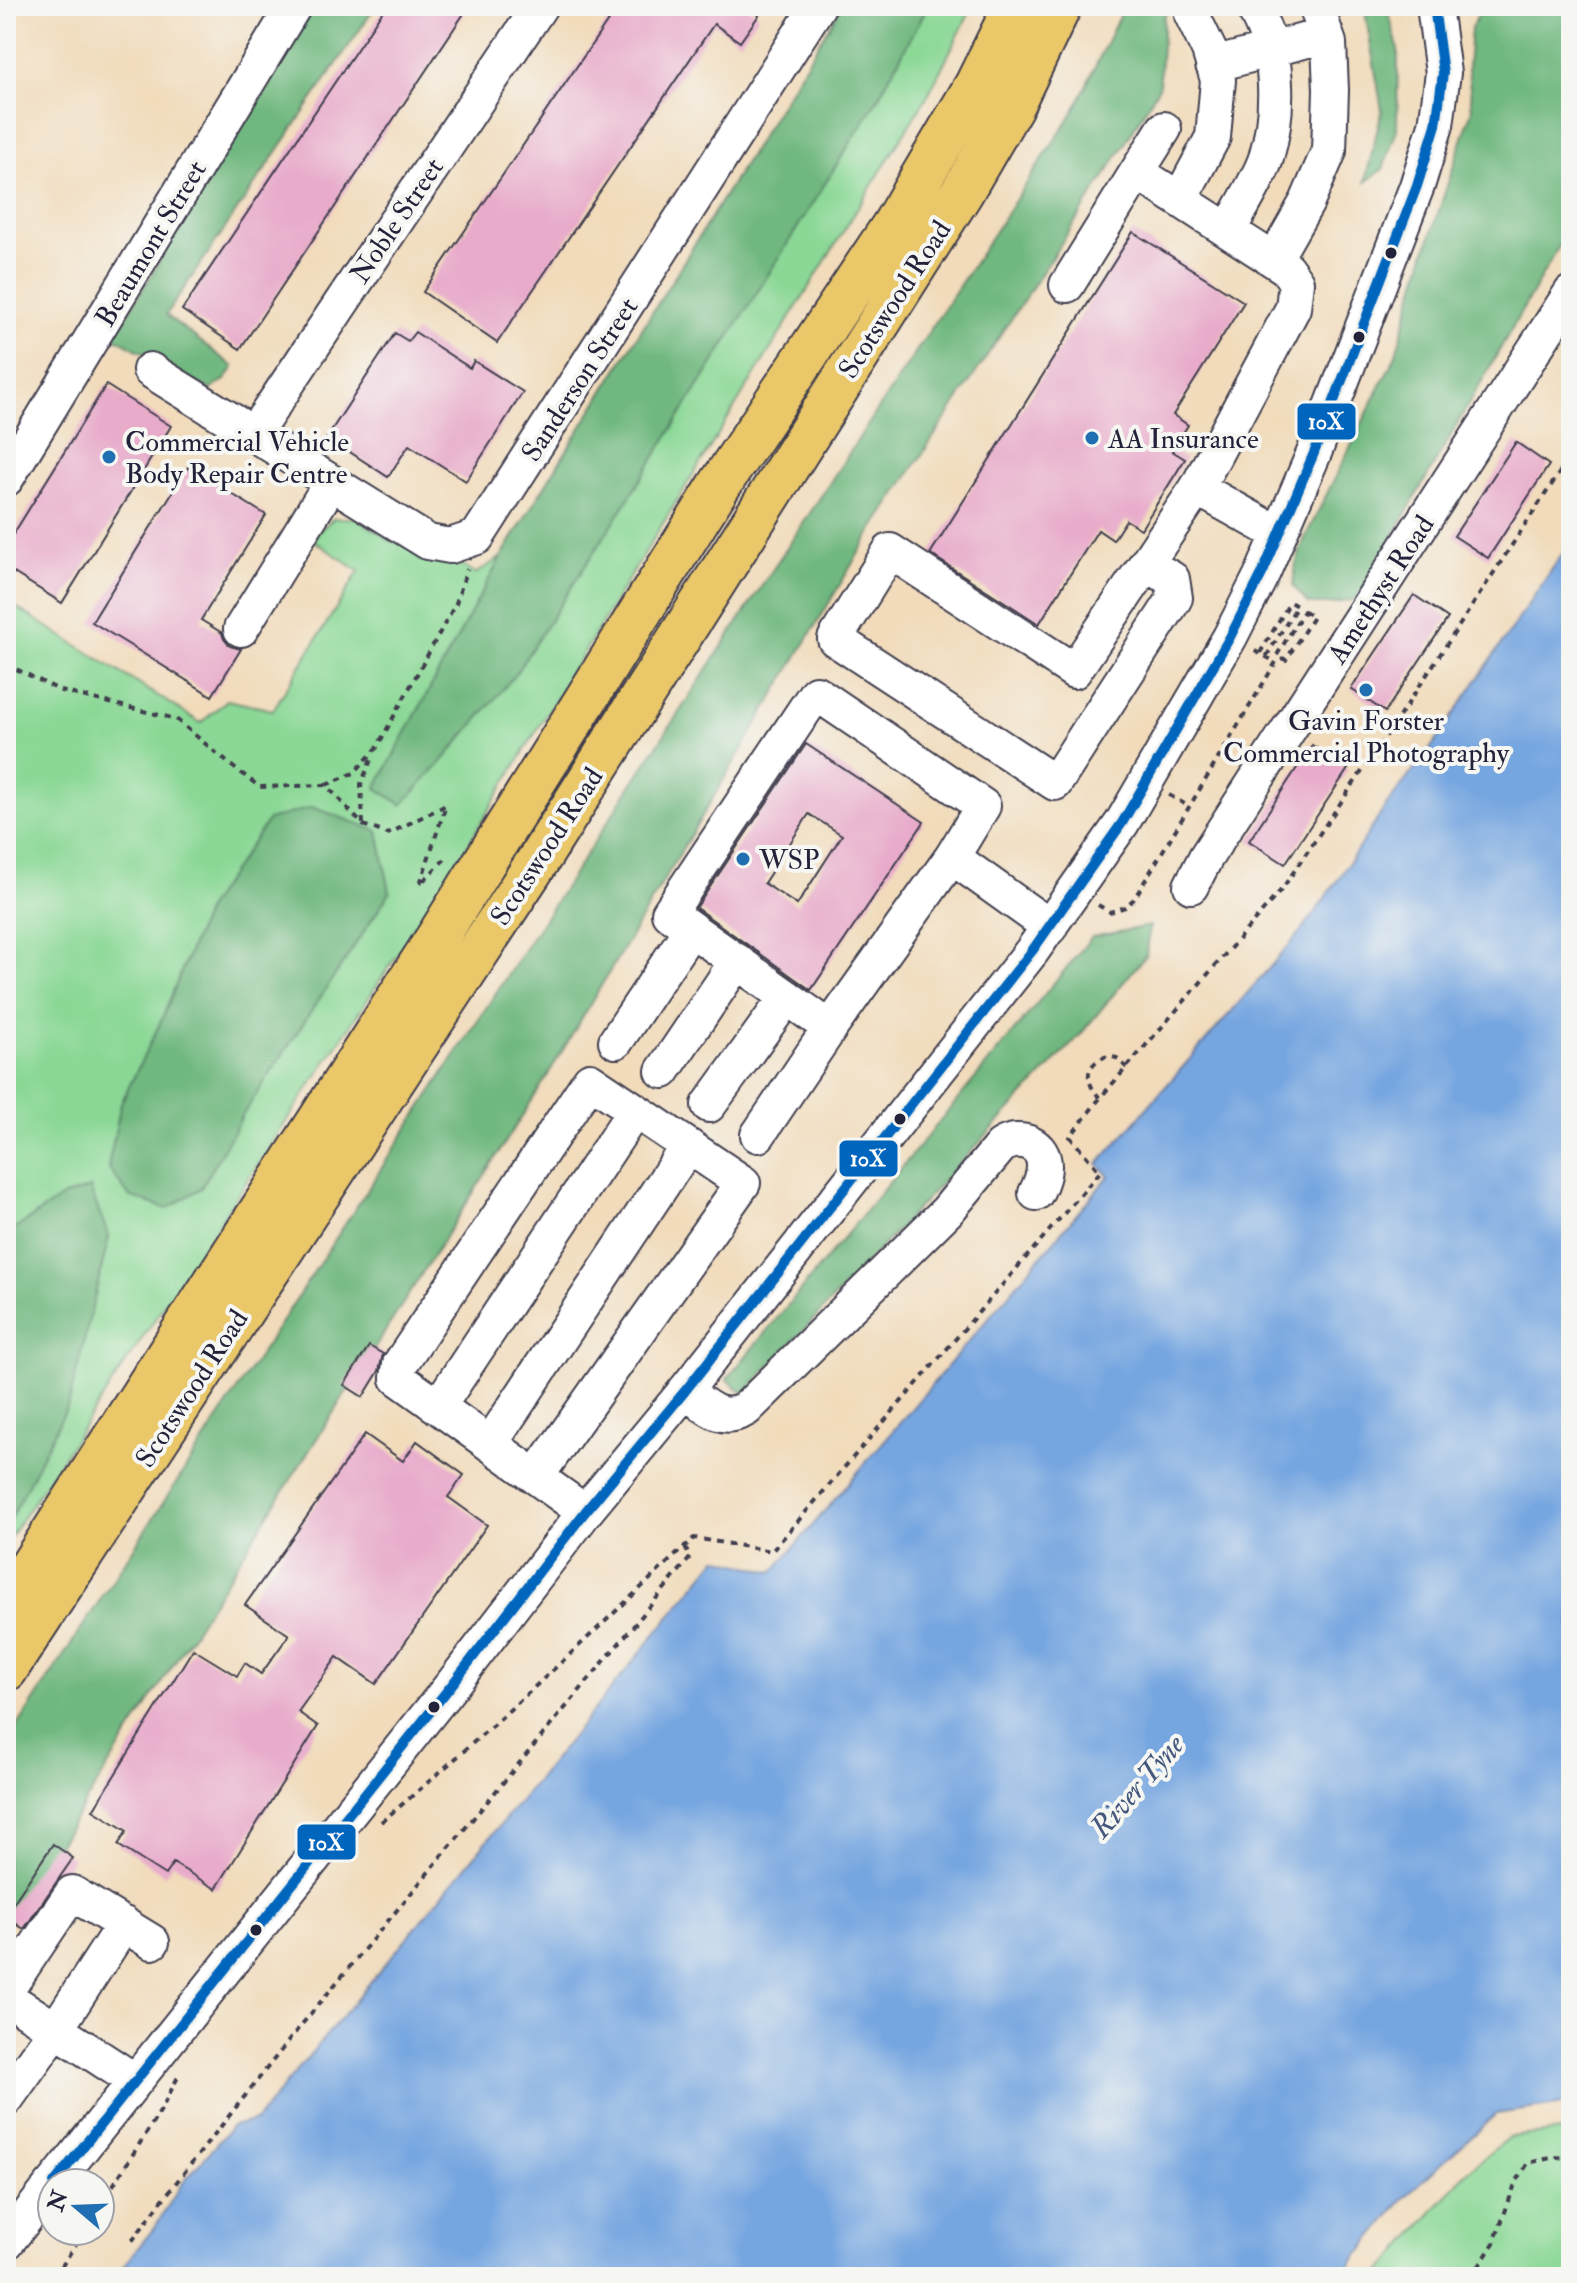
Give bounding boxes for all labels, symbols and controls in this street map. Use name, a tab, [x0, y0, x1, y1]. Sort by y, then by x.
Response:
street label: Noble Street	[343, 152, 452, 290]
street label: Beaumont Street	[88, 154, 215, 333]
street label: Scotswood Road	[831, 214, 959, 385]
unlabelled marker	[1383, 245, 1399, 261]
street label: Sanderson Street	[514, 291, 646, 468]
unlabelled marker	[1351, 329, 1367, 345]
line badge: 10X	[1296, 402, 1357, 441]
text: 10X	[1308, 408, 1344, 436]
place label: AA Insurance	[1107, 422, 1259, 457]
place label: Commercial Vehicle Body Repair Centre	[125, 425, 349, 492]
marker: AA Insurance	[1083, 429, 1101, 447]
marker: Commercial Vehicle Body Repair Centre	[100, 448, 118, 466]
street label: Amethyst Road	[1320, 509, 1442, 671]
marker: Gavin Forster Commercial Photography	[1357, 681, 1375, 699]
place label: Gavin Forster Commercial Photography	[1223, 704, 1510, 771]
street label: Scotswood Road	[483, 761, 611, 932]
place label: WSP	[758, 843, 819, 878]
marker: WSP	[734, 850, 752, 868]
unlabelled marker	[892, 1111, 908, 1127]
line badge: 10X	[838, 1139, 899, 1178]
text: 10X	[850, 1145, 886, 1173]
street label: Scotswood Road	[128, 1303, 256, 1474]
unlabelled marker	[426, 1699, 442, 1715]
water label: River Tyne	[1082, 1726, 1193, 1846]
line badge: 10X	[296, 1823, 357, 1861]
text: 10X	[308, 1829, 344, 1857]
unlabelled marker	[248, 1922, 264, 1938]
north arrow	[36, 2167, 116, 2247]
text: N	[41, 2187, 75, 2216]

